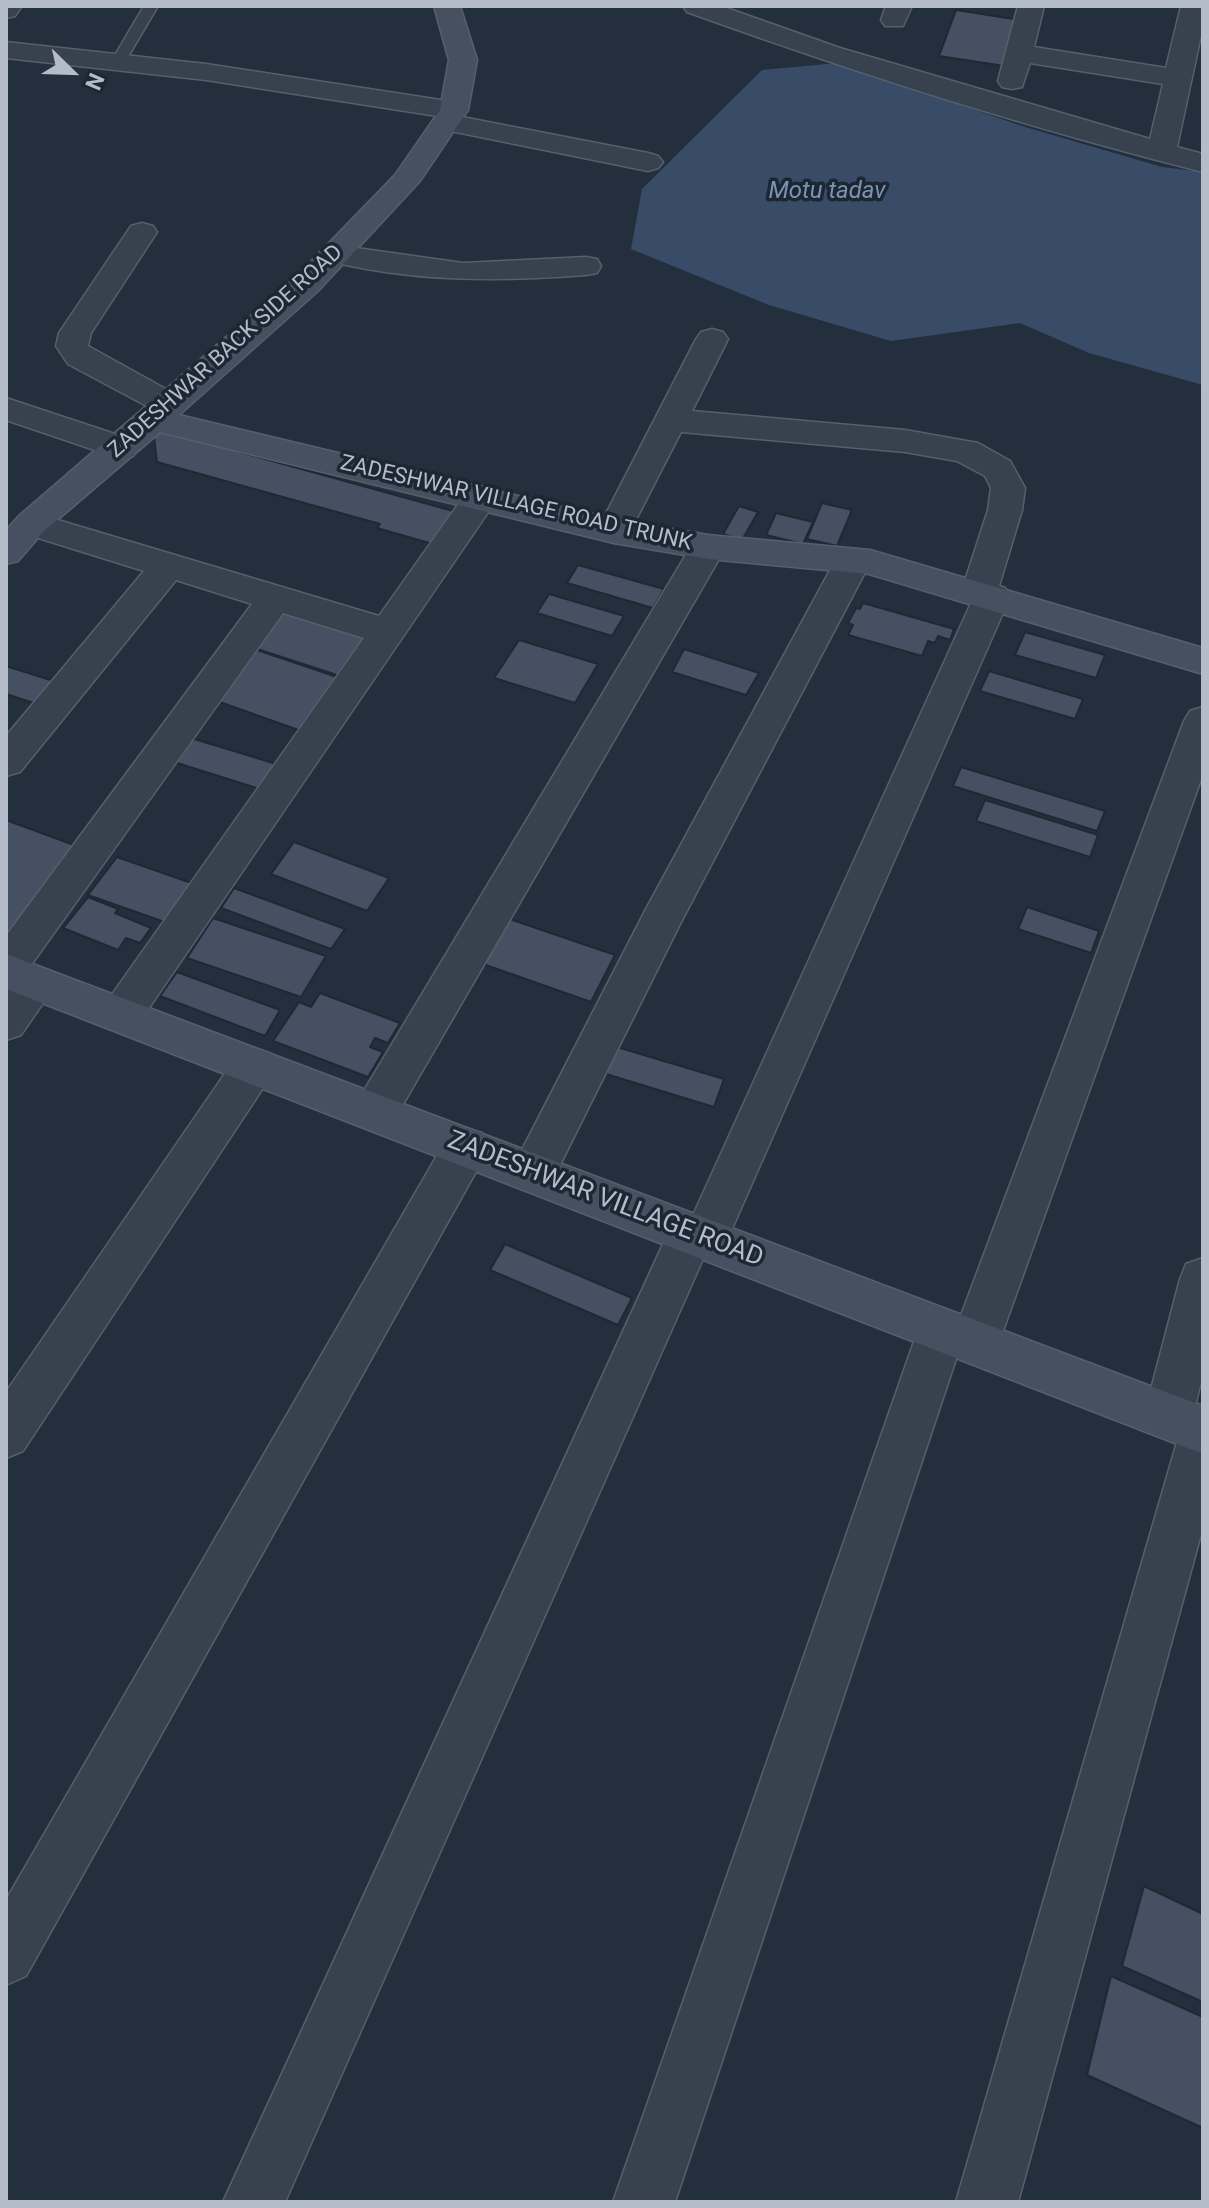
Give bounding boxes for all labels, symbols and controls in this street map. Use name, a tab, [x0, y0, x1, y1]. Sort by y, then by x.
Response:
north arrow	[32, 32, 112, 112]
text: N	[80, 70, 109, 94]
water label: Motu tadav	[768, 178, 886, 206]
street label: ZADESHWAR BACK SIDE ROAD	[103, 240, 349, 464]
street label: ZADESHWAR VILLAGE ROAD TRUNK	[338, 451, 694, 557]
street label: ZADESHWAR VILLAGE ROAD	[443, 1125, 767, 1275]

